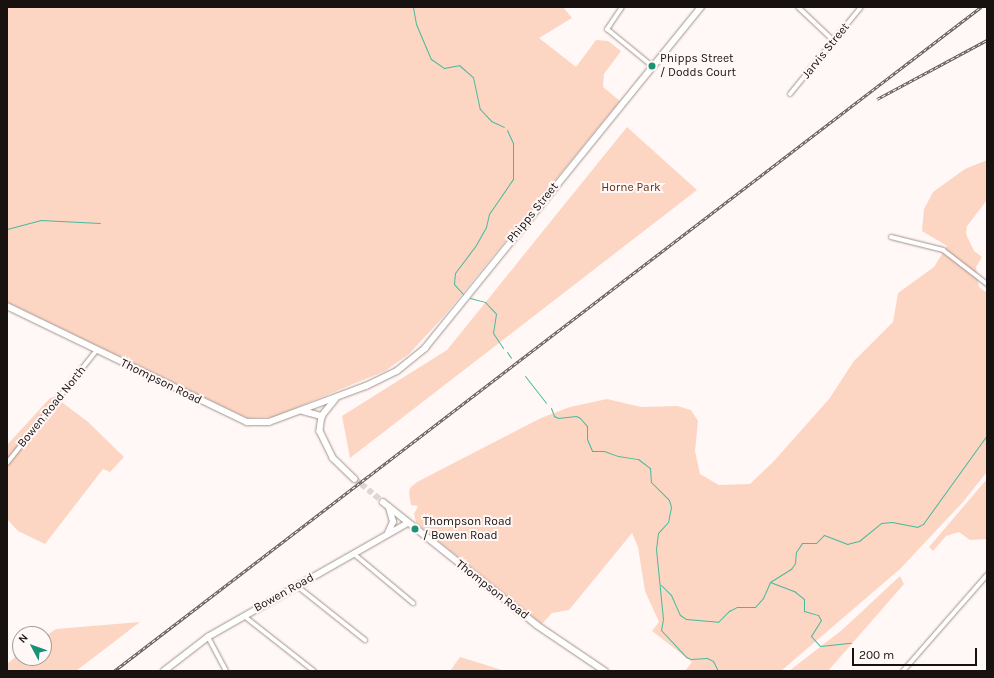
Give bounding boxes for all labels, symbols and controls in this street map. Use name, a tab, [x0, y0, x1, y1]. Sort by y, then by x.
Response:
street label: Jarvis Street	[799, 20, 853, 82]
place label: Phipps Street / Dodds Court	[660, 52, 736, 80]
marker: Phipps Street / Dodds Court	[647, 61, 657, 71]
street label: Phipps Street	[504, 180, 562, 246]
park label: Horne Park	[601, 181, 661, 195]
street label: Thompson Road	[118, 356, 204, 408]
street label: Bowen Road North	[15, 363, 89, 451]
place label: Thompson Road / Bowen Road	[423, 515, 512, 543]
marker: Thompson Road / Bowen Road	[410, 524, 420, 534]
street label: Thompson Road	[453, 557, 531, 623]
street label: Bowen Road	[251, 571, 317, 615]
north arrow	[12, 626, 52, 666]
text: N	[16, 631, 31, 646]
scale bar	[854, 640, 979, 666]
text: 200 m	[859, 648, 894, 662]

